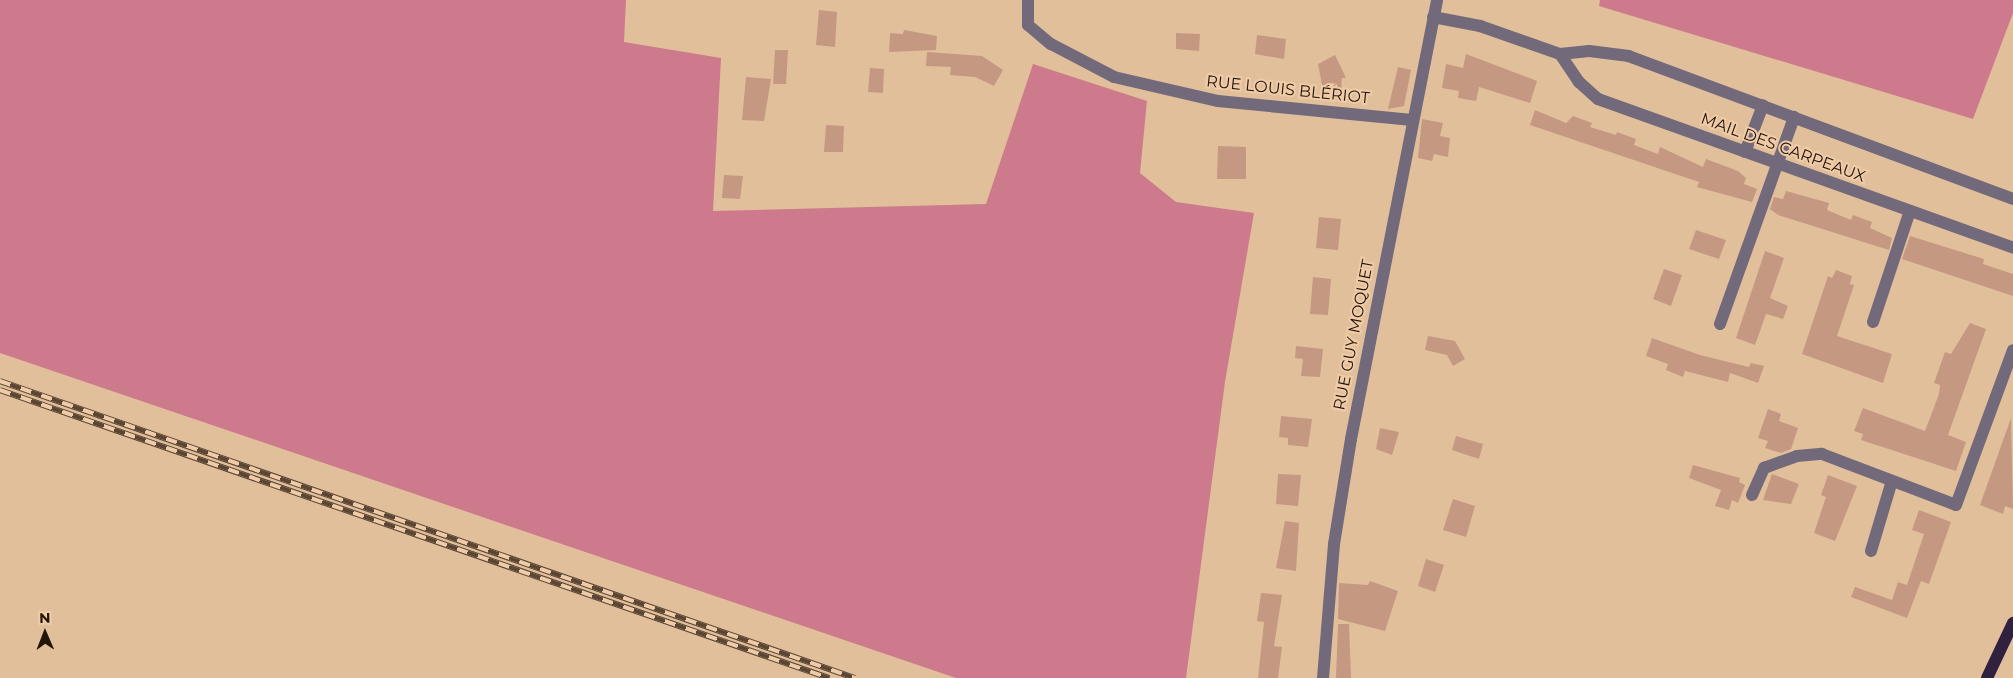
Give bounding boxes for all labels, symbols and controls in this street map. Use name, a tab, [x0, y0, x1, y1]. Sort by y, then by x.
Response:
street label: RUE LOUIS BLÉRIOT	[1205, 72, 1371, 108]
street label: MAIL DES CARPEAUX	[1698, 109, 1868, 187]
street label: RUE GUY MOQUET	[1330, 258, 1378, 412]
north arrow	[20, 608, 70, 658]
text: N	[39, 609, 51, 627]

